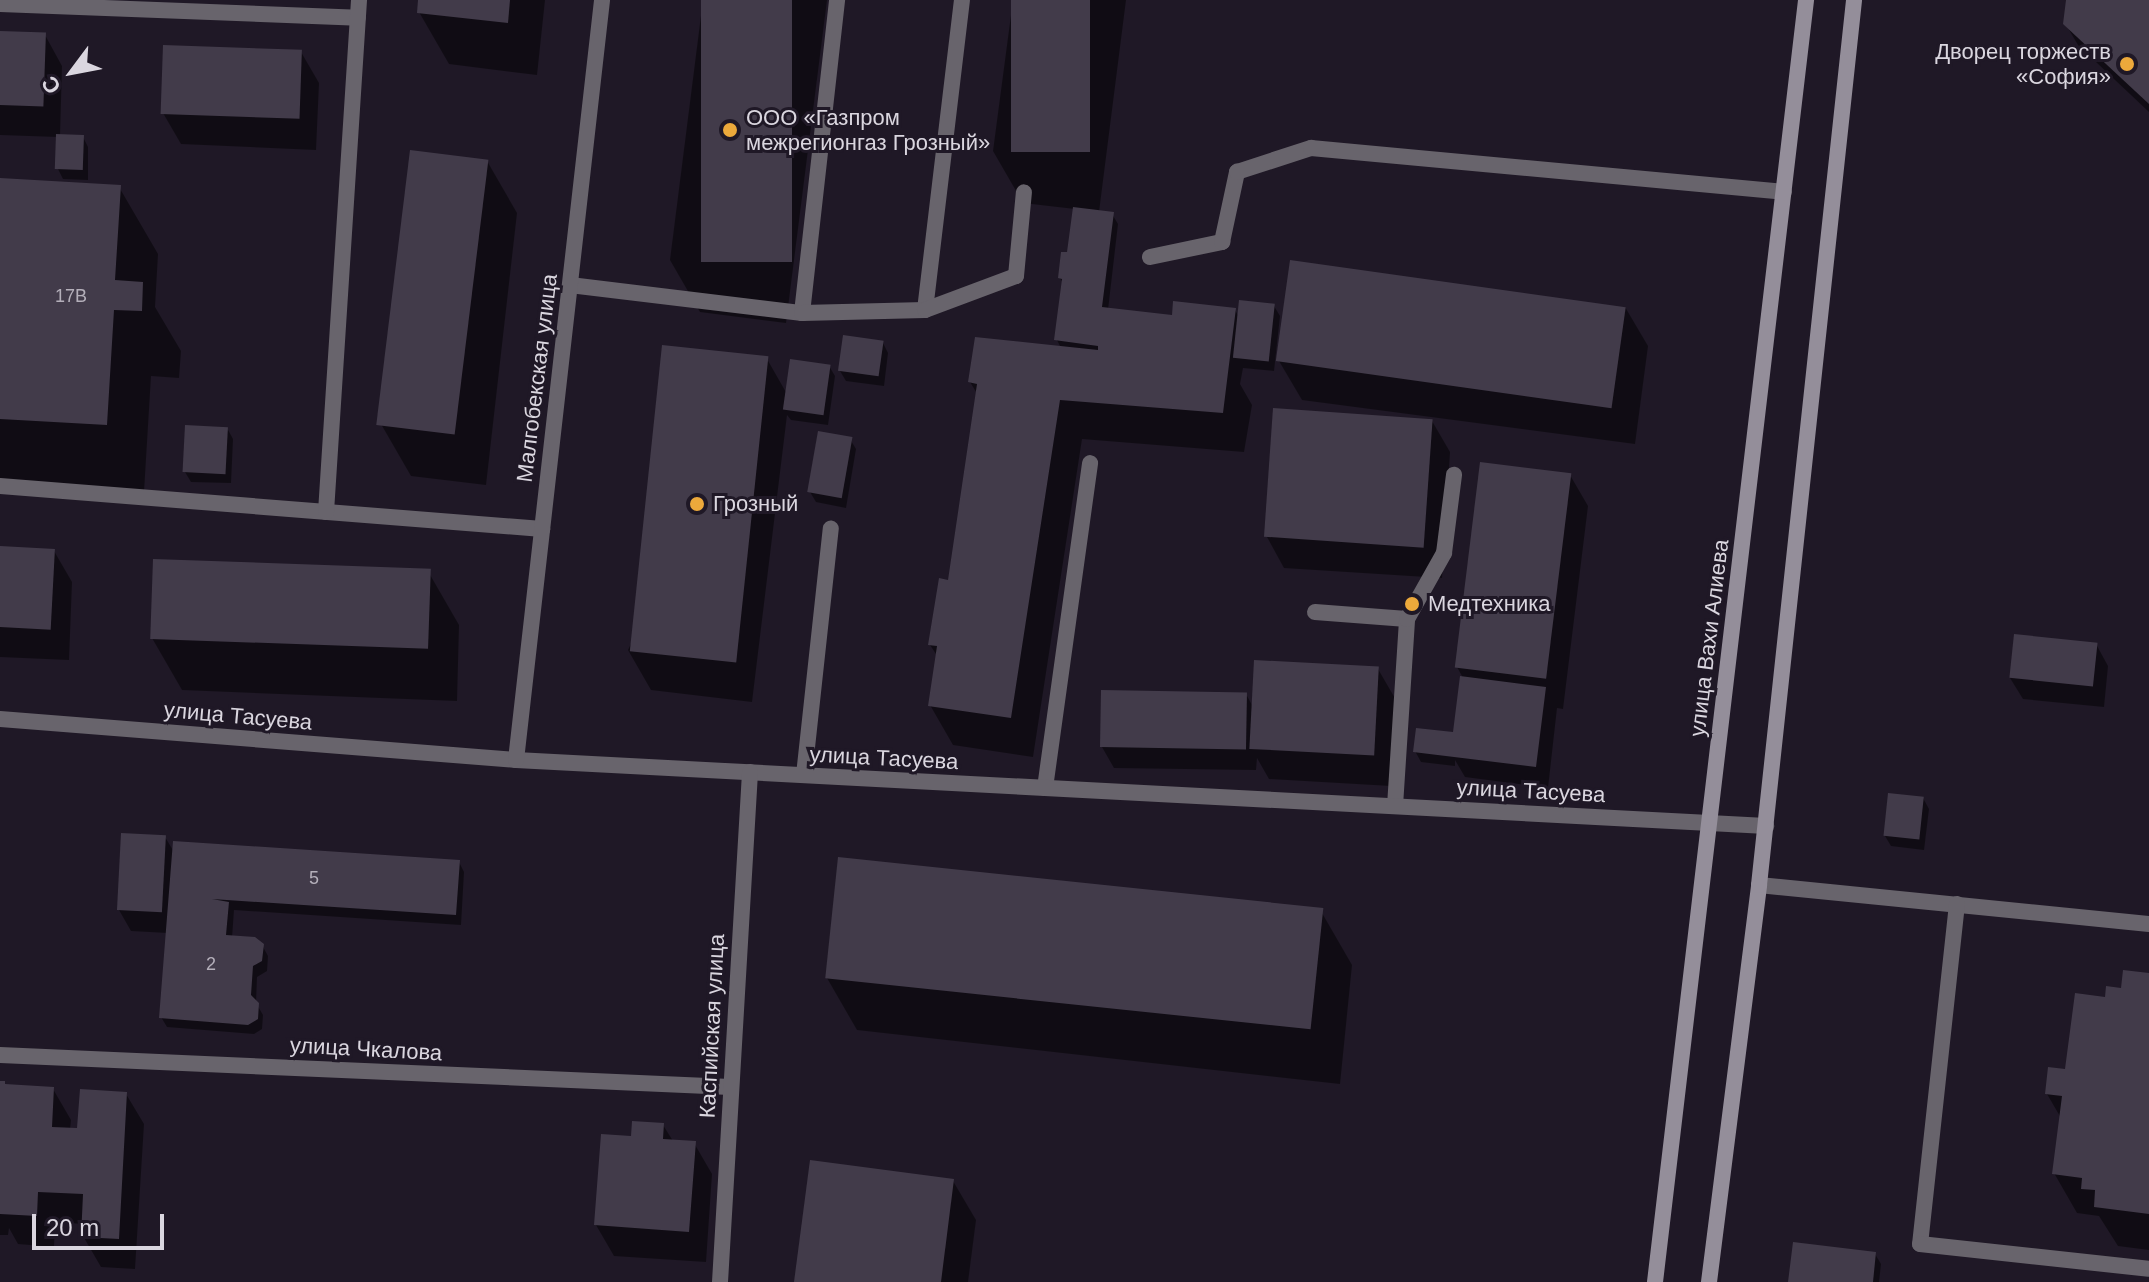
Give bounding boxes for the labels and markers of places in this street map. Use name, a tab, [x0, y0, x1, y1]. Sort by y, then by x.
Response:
place label: Дворец торжеств «София»	[1935, 38, 2111, 90]
marker: Дворец торжеств «София»	[2118, 55, 2136, 73]
place label: ООО «Газпром межрегионгаз Грозный»	[746, 104, 990, 156]
marker: ООО «Газпром межрегионгаз Грозный»	[721, 121, 739, 139]
place label: Грозный	[713, 491, 798, 517]
marker: Грозный	[688, 495, 706, 513]
place label: Медтехника	[1428, 591, 1551, 617]
marker: Медтехника	[1403, 595, 1421, 613]

